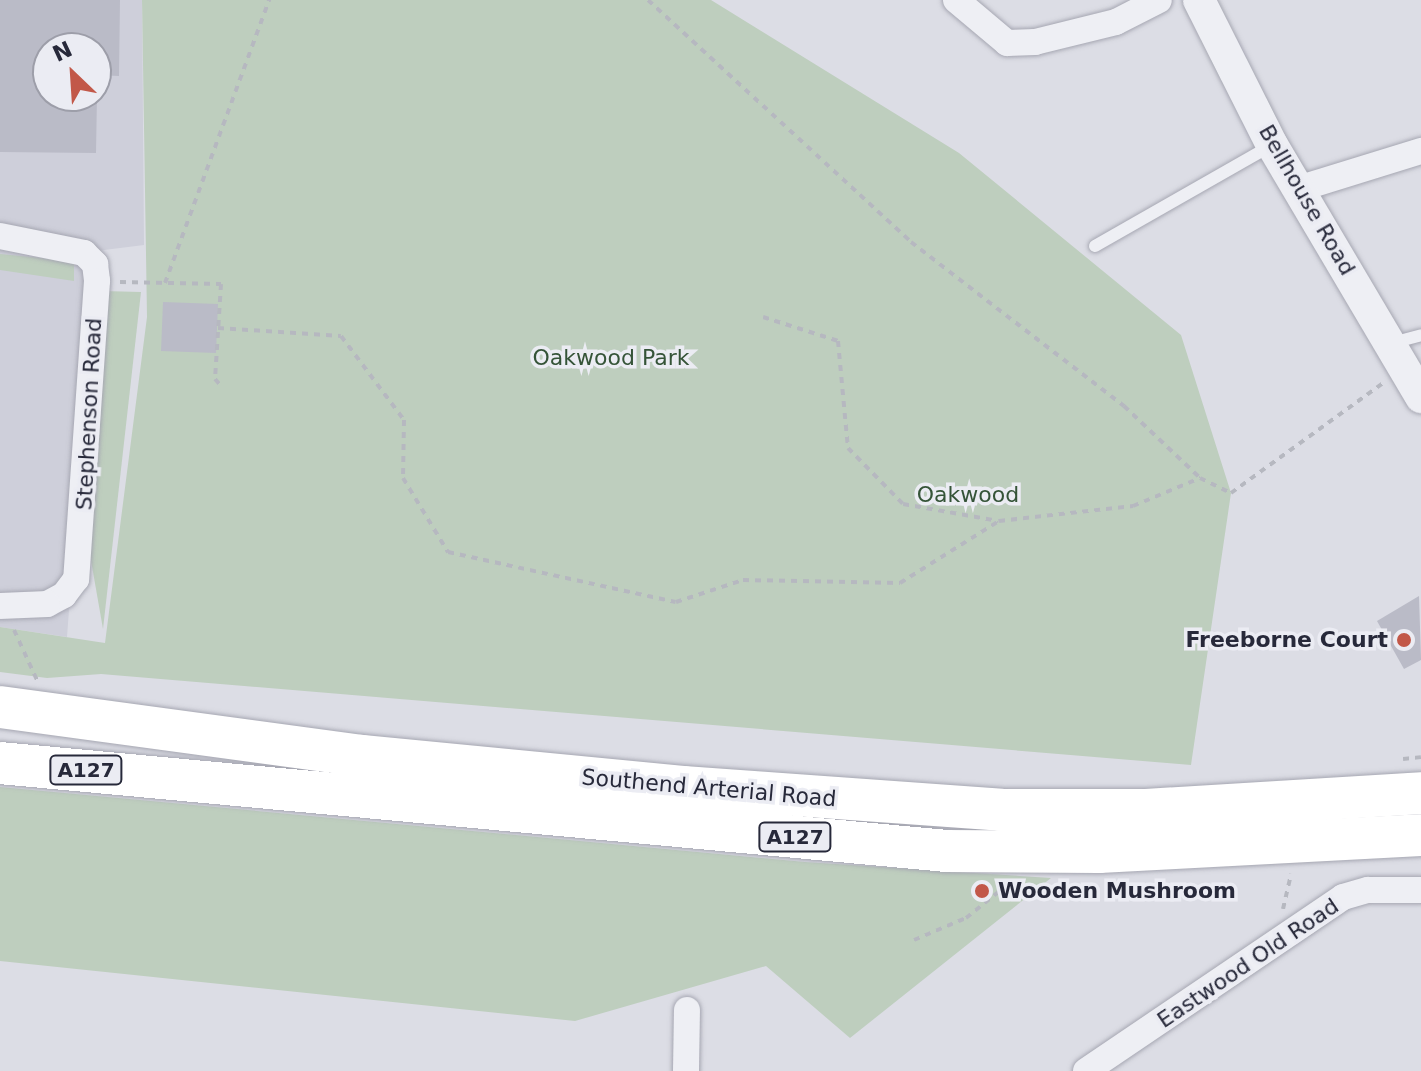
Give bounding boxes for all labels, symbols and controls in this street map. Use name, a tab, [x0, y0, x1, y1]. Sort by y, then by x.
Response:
north arrow	[32, 32, 112, 112]
text: N	[49, 36, 76, 67]
street label: Bellhouse Road	[1253, 120, 1361, 280]
street label: Stephenson Road	[71, 317, 107, 511]
park label: Oakwood Park	[533, 345, 689, 371]
park label: Oakwood	[917, 482, 1019, 508]
place label: Freeborne Court	[1185, 627, 1388, 653]
marker: Freeborne Court	[1395, 631, 1413, 649]
road number: A127	[48, 754, 124, 786]
street label: Southend Arterial Road	[581, 764, 837, 812]
road number: A127	[757, 821, 833, 853]
place label: Wooden Mushroom	[998, 878, 1236, 904]
marker: Wooden Mushroom	[973, 882, 991, 900]
street label: Eastwood Old Road	[1152, 893, 1344, 1033]

